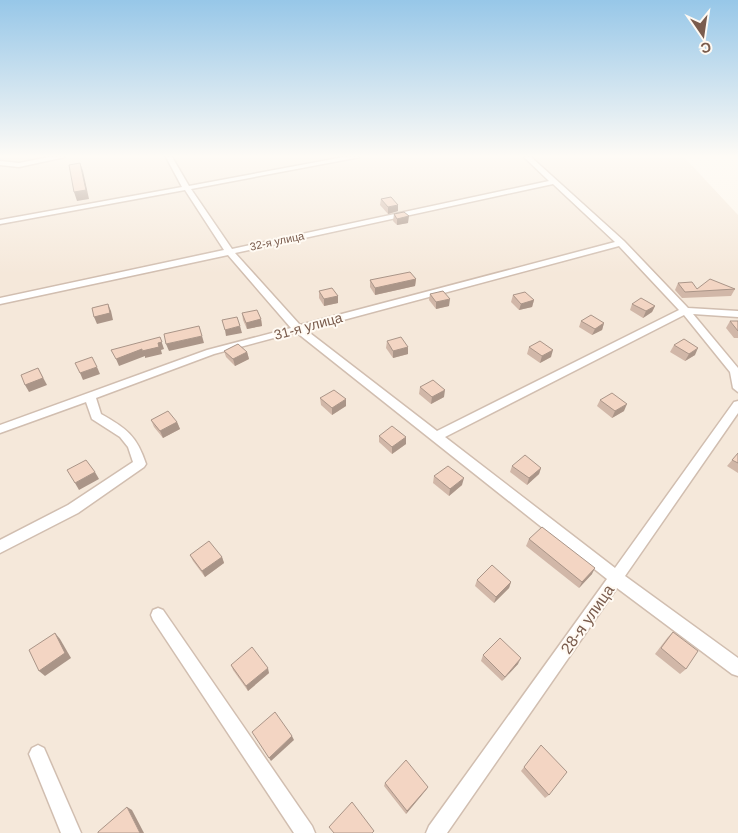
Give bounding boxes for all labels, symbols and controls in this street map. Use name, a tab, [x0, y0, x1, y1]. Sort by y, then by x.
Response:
north arrow	[678, 10, 728, 60]
text: С	[699, 39, 713, 57]
street label: 32-я улица	[249, 229, 306, 253]
street label: 31-я улица	[272, 309, 344, 343]
street label: 28-я улица	[557, 581, 617, 657]

